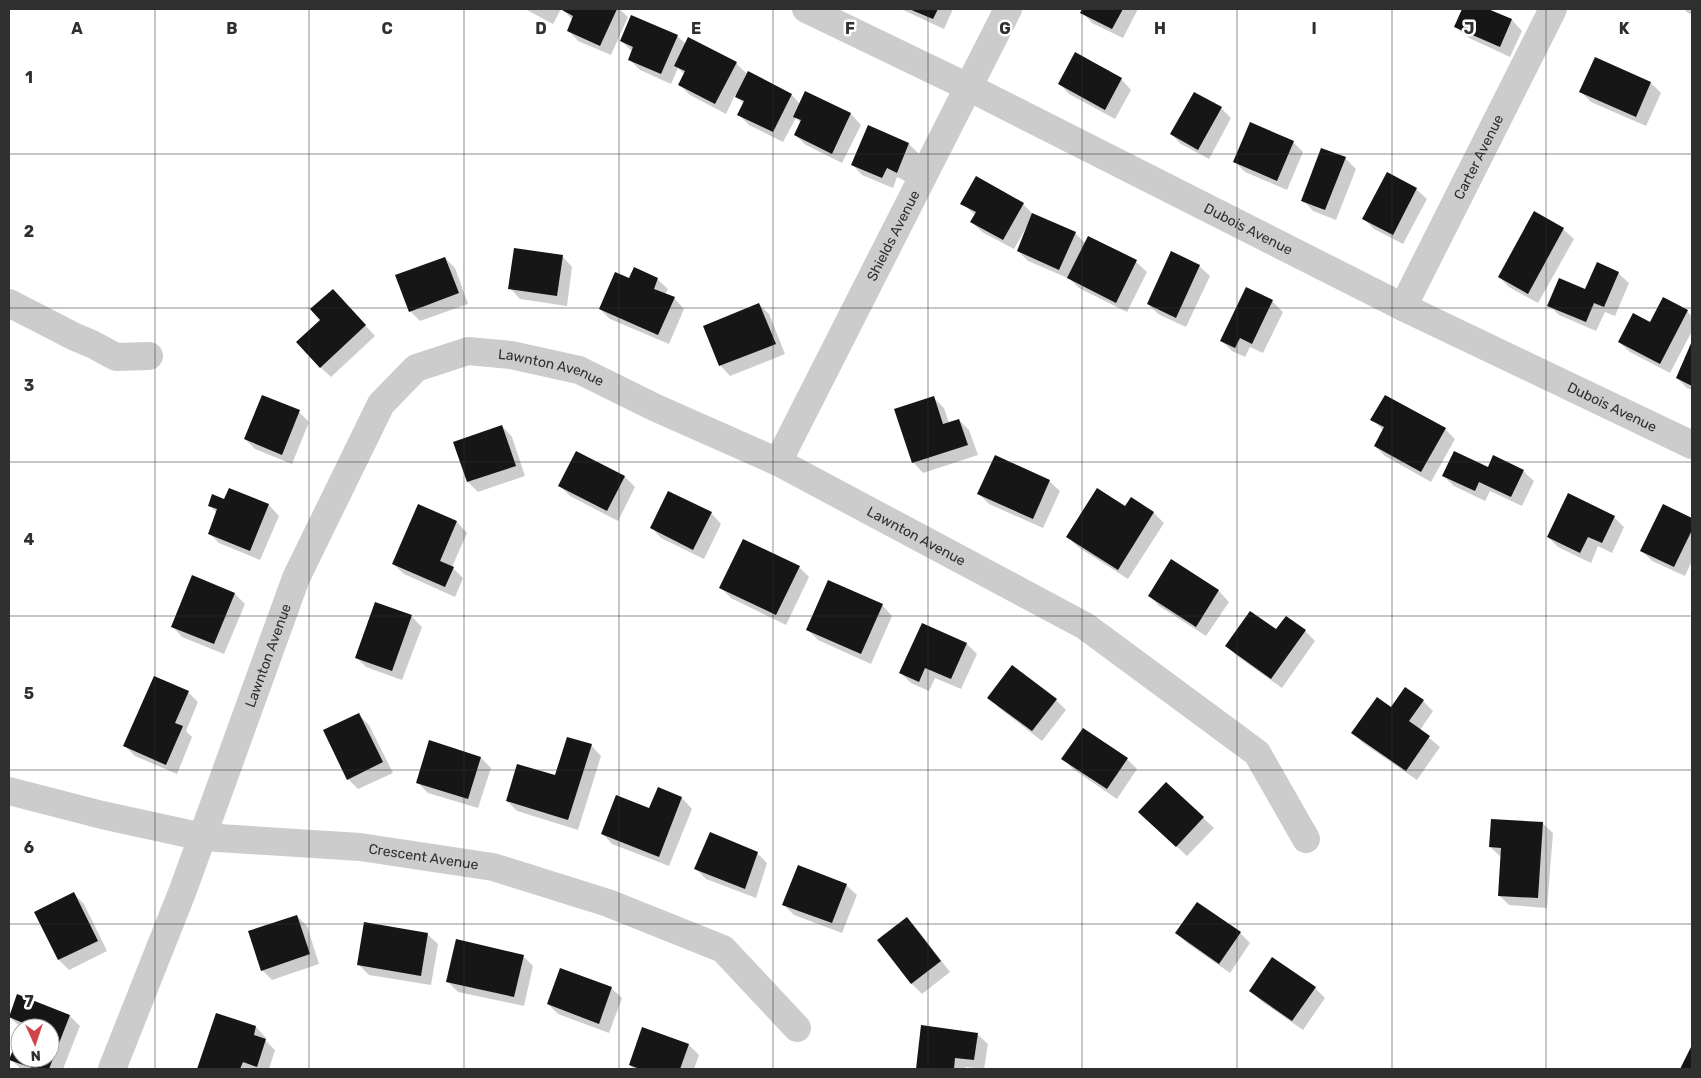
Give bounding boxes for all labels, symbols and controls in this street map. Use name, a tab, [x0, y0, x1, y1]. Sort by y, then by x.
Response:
text: A	[71, 19, 83, 38]
text: B	[226, 19, 238, 38]
text: C	[381, 19, 393, 38]
text: D	[535, 19, 547, 38]
text: E	[691, 19, 701, 38]
text: F	[845, 19, 855, 38]
text: G	[999, 19, 1011, 38]
text: H	[1154, 19, 1166, 38]
text: I	[1311, 19, 1317, 38]
text: J	[1464, 19, 1474, 38]
text: K	[1619, 19, 1630, 38]
text: 1	[25, 68, 33, 87]
street label: Carter Avenue	[1451, 112, 1508, 202]
street label: Shields Avenue	[863, 187, 924, 284]
street label: Dubois Avenue	[1201, 200, 1295, 259]
text: 2	[24, 222, 34, 241]
street label: Lawnton Avenue	[497, 346, 607, 390]
text: 3	[24, 376, 34, 395]
street label: Dubois Avenue	[1564, 379, 1660, 436]
street label: Lawnton Avenue	[864, 503, 969, 570]
text: 4	[24, 530, 35, 549]
street label: Lawnton Avenue	[242, 601, 295, 710]
text: 5	[24, 684, 34, 703]
text: 6	[24, 838, 34, 857]
street label: Crescent Avenue	[367, 840, 480, 874]
text: 7	[24, 992, 34, 1011]
north arrow	[10, 1018, 60, 1068]
text: N	[30, 1047, 41, 1064]

